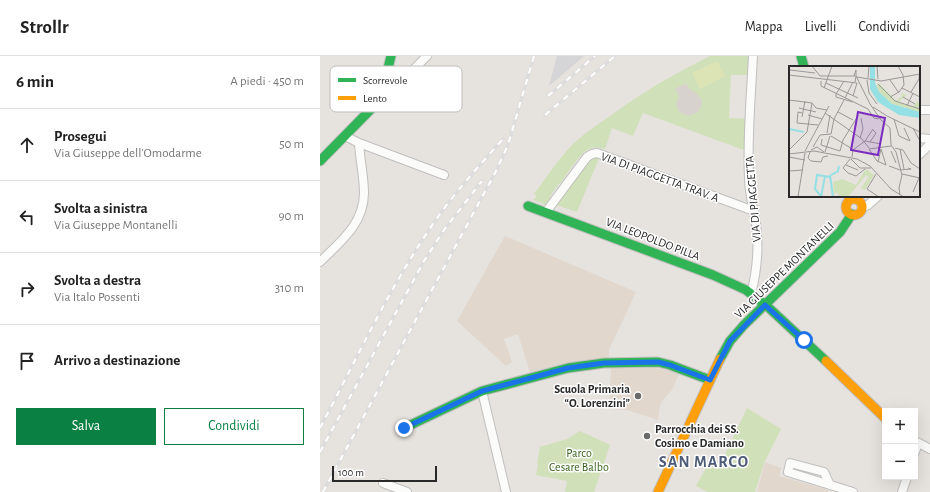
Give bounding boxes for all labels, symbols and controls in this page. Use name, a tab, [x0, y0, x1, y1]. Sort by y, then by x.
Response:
text: Strollr	[20, 18, 69, 37]
text: Mappa	[745, 20, 783, 34]
text: Livelli	[805, 20, 836, 34]
text: Condividi	[858, 20, 910, 34]
legend	[330, 66, 462, 112]
inset map	[789, 66, 920, 197]
text: 6 min	[16, 73, 54, 90]
text: A piedi · 450 m	[230, 75, 304, 88]
text: Scorrevole	[363, 75, 407, 86]
text: Lento	[363, 93, 387, 104]
text: Prosegui	[54, 129, 107, 144]
icon: ahead	[16, 134, 38, 156]
text: 50 m	[279, 138, 304, 151]
text: Via Giuseppe dell'Omodarme	[54, 147, 202, 160]
street label: VIA DI PIAGGETTA TRAV. A	[599, 150, 721, 204]
street label: VIA DI PIAGGETTA	[743, 155, 763, 243]
text: Svolta a sinistra	[54, 201, 148, 216]
icon: left	[16, 206, 38, 228]
text: 90 m	[278, 210, 304, 223]
street label: VIA LEOPOLDO PILLA	[604, 216, 702, 262]
text: Via Giuseppe Montanelli	[54, 219, 178, 232]
street label: VIA GIUSEPPE MONTANELLI	[732, 219, 836, 321]
text: Svolta a destra	[54, 273, 141, 288]
icon: right	[16, 278, 38, 300]
text: 310 m	[275, 282, 304, 295]
text: Via Italo Possenti	[54, 291, 140, 304]
route start	[795, 331, 813, 349]
icon: arrive	[16, 350, 38, 372]
text: Arrivo a destinazione	[54, 353, 180, 368]
place label: Scuola Primaria “O. Lorenzini”	[554, 383, 631, 409]
marker: Scuola Primaria “O. Lorenzini”	[633, 391, 643, 401]
button: Salva	[16, 408, 156, 445]
button: Condividi	[164, 408, 304, 445]
map controls	[882, 408, 918, 480]
button: +	[882, 408, 918, 444]
route end	[395, 419, 413, 437]
place label: Parrocchia dei SS. Cosimo e Damiano	[655, 423, 744, 449]
marker: Parrocchia dei SS. Cosimo e Damiano	[642, 431, 652, 441]
button: −	[882, 444, 918, 480]
park label: Parco Cesare Balbo	[549, 447, 609, 473]
district label: SAN MARCO	[659, 454, 749, 470]
scale bar	[332, 464, 437, 483]
text: 100 m	[338, 467, 364, 478]

